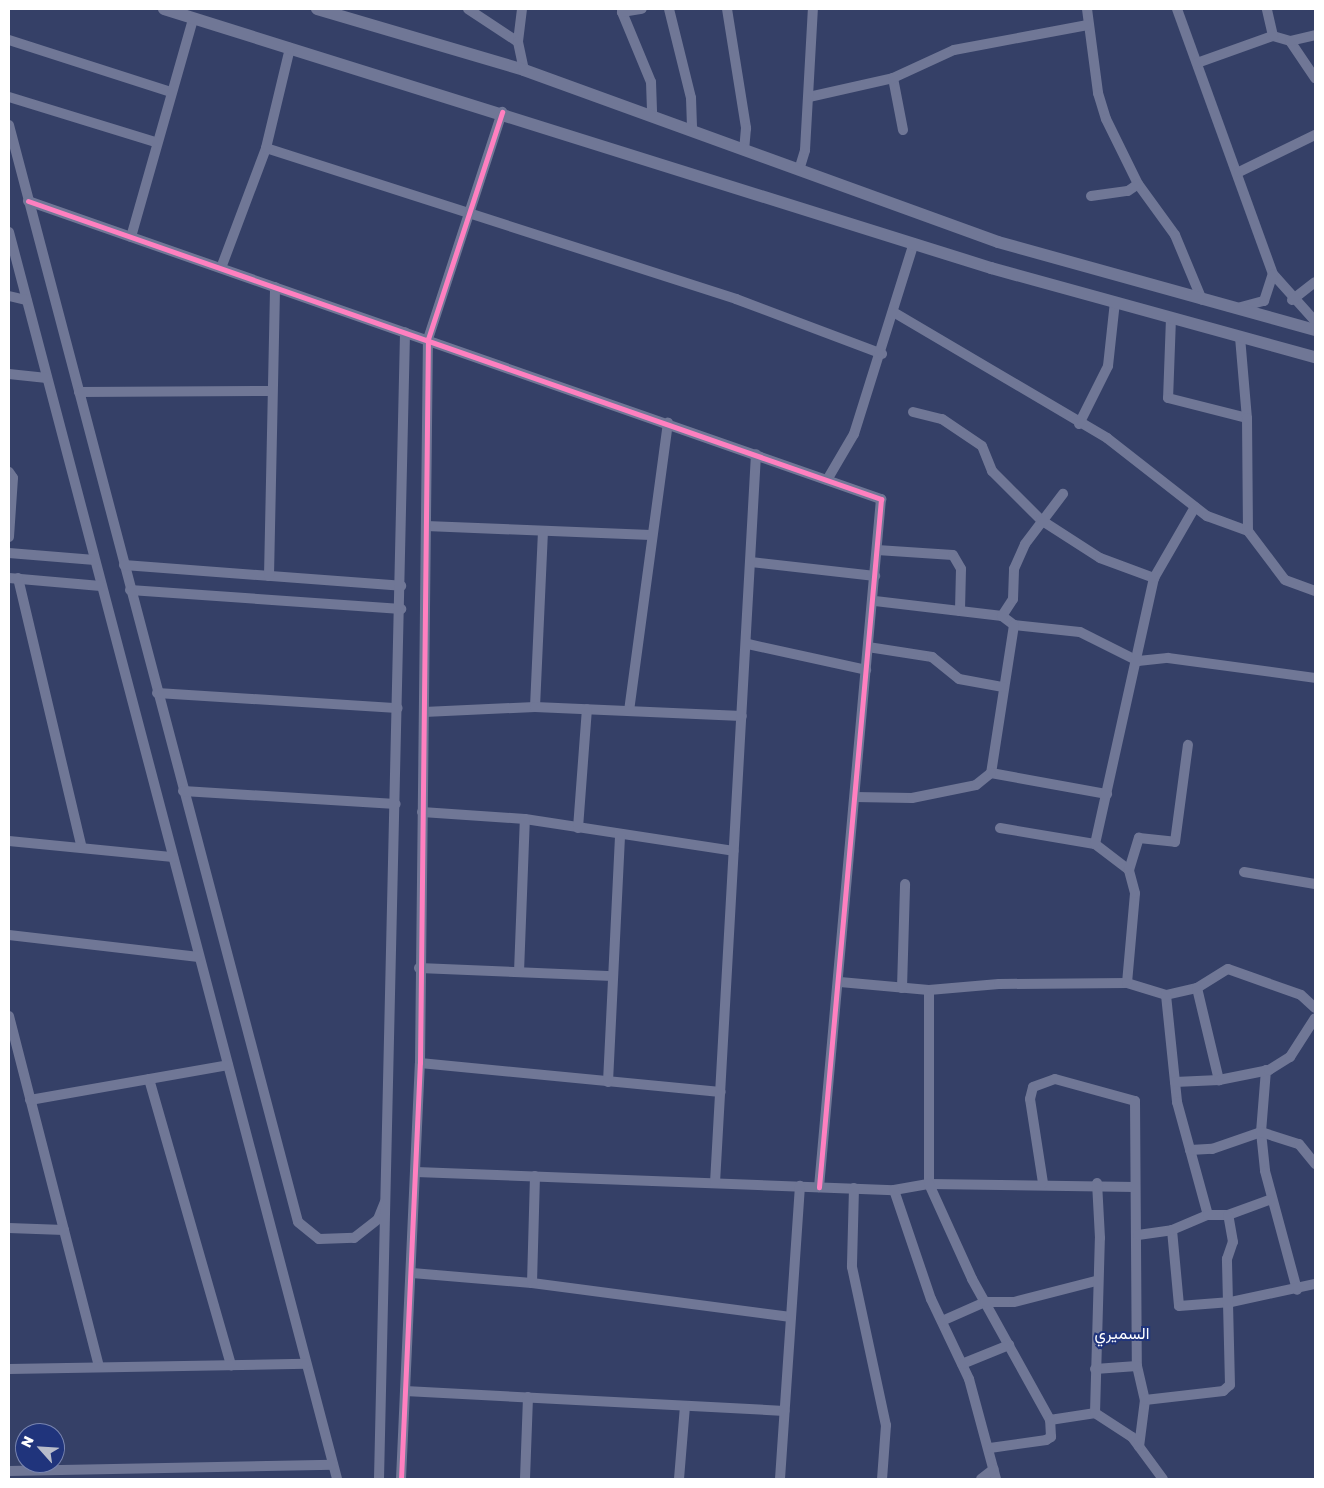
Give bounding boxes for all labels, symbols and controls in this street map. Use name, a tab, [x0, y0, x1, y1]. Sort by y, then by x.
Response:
district label: السميري	[1095, 1323, 1149, 1343]
north arrow	[15, 1423, 65, 1473]
text: N	[17, 1433, 37, 1450]

